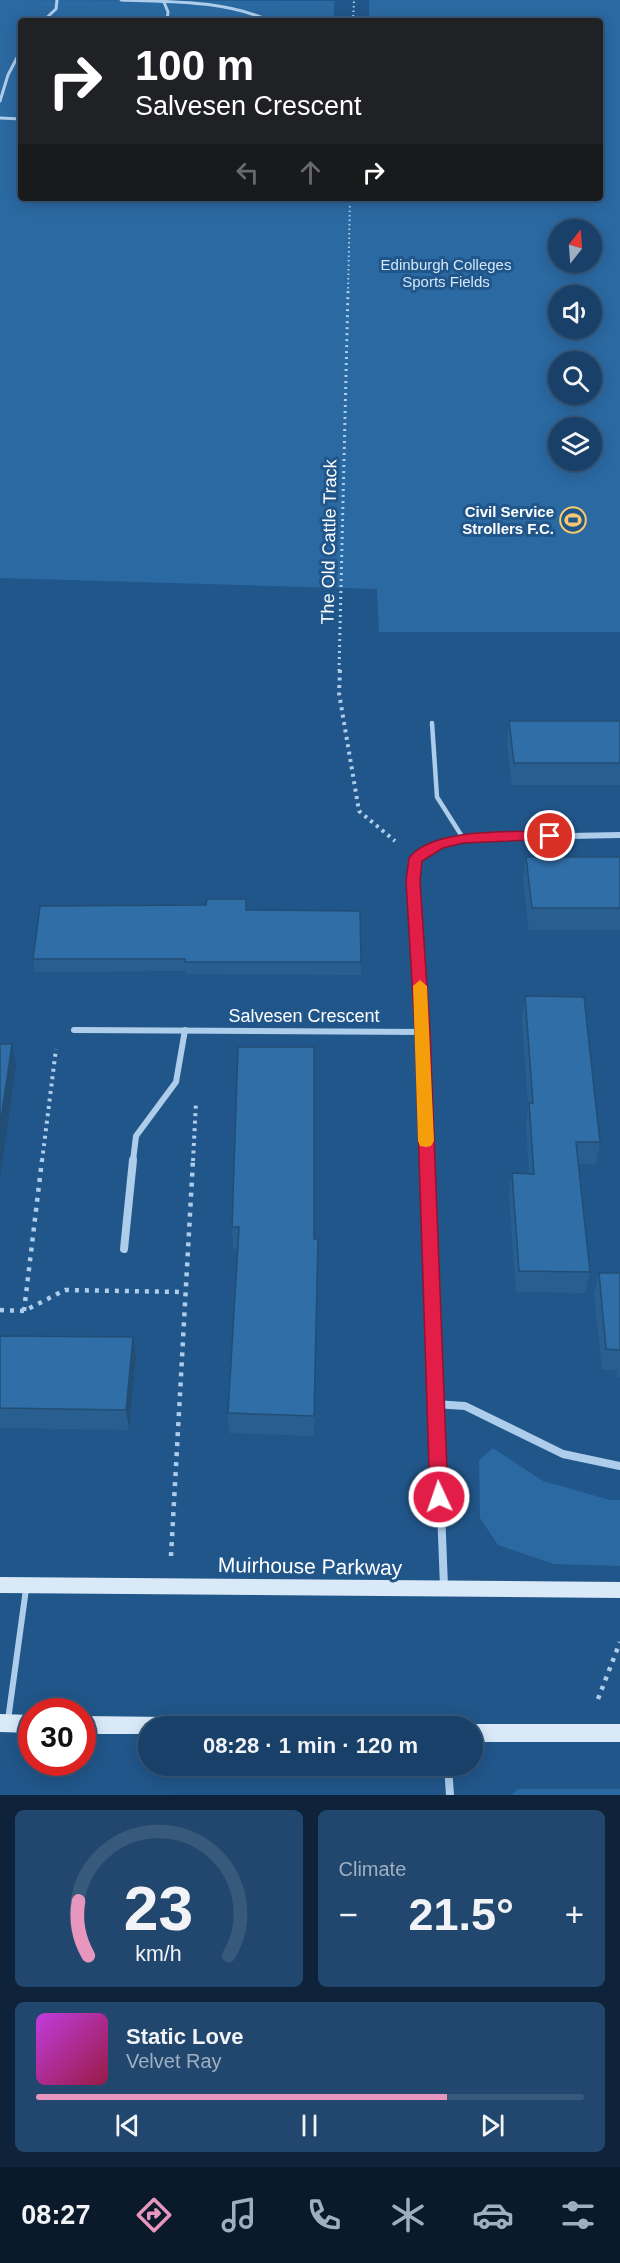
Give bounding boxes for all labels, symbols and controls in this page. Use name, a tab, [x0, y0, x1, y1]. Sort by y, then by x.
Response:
icon: right	[36, 42, 114, 120]
text: 100 m	[135, 42, 254, 89]
text: Salvesen Crescent	[135, 91, 362, 121]
icon: left	[231, 156, 264, 189]
icon: ahead	[294, 156, 327, 189]
icon: right	[357, 156, 390, 189]
north arrow	[548, 219, 602, 273]
map controls	[548, 219, 602, 471]
park label: Edinburgh Colleges Sports Fields	[381, 256, 511, 290]
button: sound	[548, 285, 602, 339]
button: search	[548, 351, 602, 405]
button: layers	[548, 417, 602, 471]
street label: The Old Cattle Track	[318, 458, 340, 625]
place label: Civil Service Strollers F.C.	[462, 503, 554, 537]
sports icon: Civil Service Strollers F.C.	[558, 505, 588, 535]
pin	[524, 810, 575, 861]
icon: arrive	[533, 819, 566, 852]
street label: Salvesen Crescent	[228, 1006, 380, 1026]
position arrow	[407, 1465, 471, 1529]
street label: Muirhouse Parkway	[218, 1553, 403, 1579]
speed limit sign: 30	[18, 1698, 96, 1776]
text: 08:28 · 1 min · 120 m	[203, 1733, 418, 1758]
text: Climate	[339, 1858, 406, 1880]
text: 23	[124, 1874, 193, 1943]
text: 21.5°	[408, 1889, 514, 1940]
text: −	[339, 1896, 358, 1933]
text: +	[565, 1896, 584, 1933]
text: km/h	[136, 1942, 182, 1966]
text: Static Love	[126, 2024, 243, 2049]
text: Velvet Ray	[126, 2050, 222, 2072]
icon: previous	[111, 2109, 144, 2142]
icon: pause	[293, 2109, 326, 2142]
icon: next	[476, 2109, 509, 2142]
icon: directions	[133, 2194, 175, 2236]
icon: music	[218, 2194, 260, 2236]
icon: phone	[303, 2194, 345, 2236]
icon: climate	[387, 2194, 429, 2236]
icon: car	[472, 2194, 514, 2236]
icon: filters	[557, 2194, 599, 2236]
text: 08:27	[21, 2200, 90, 2230]

